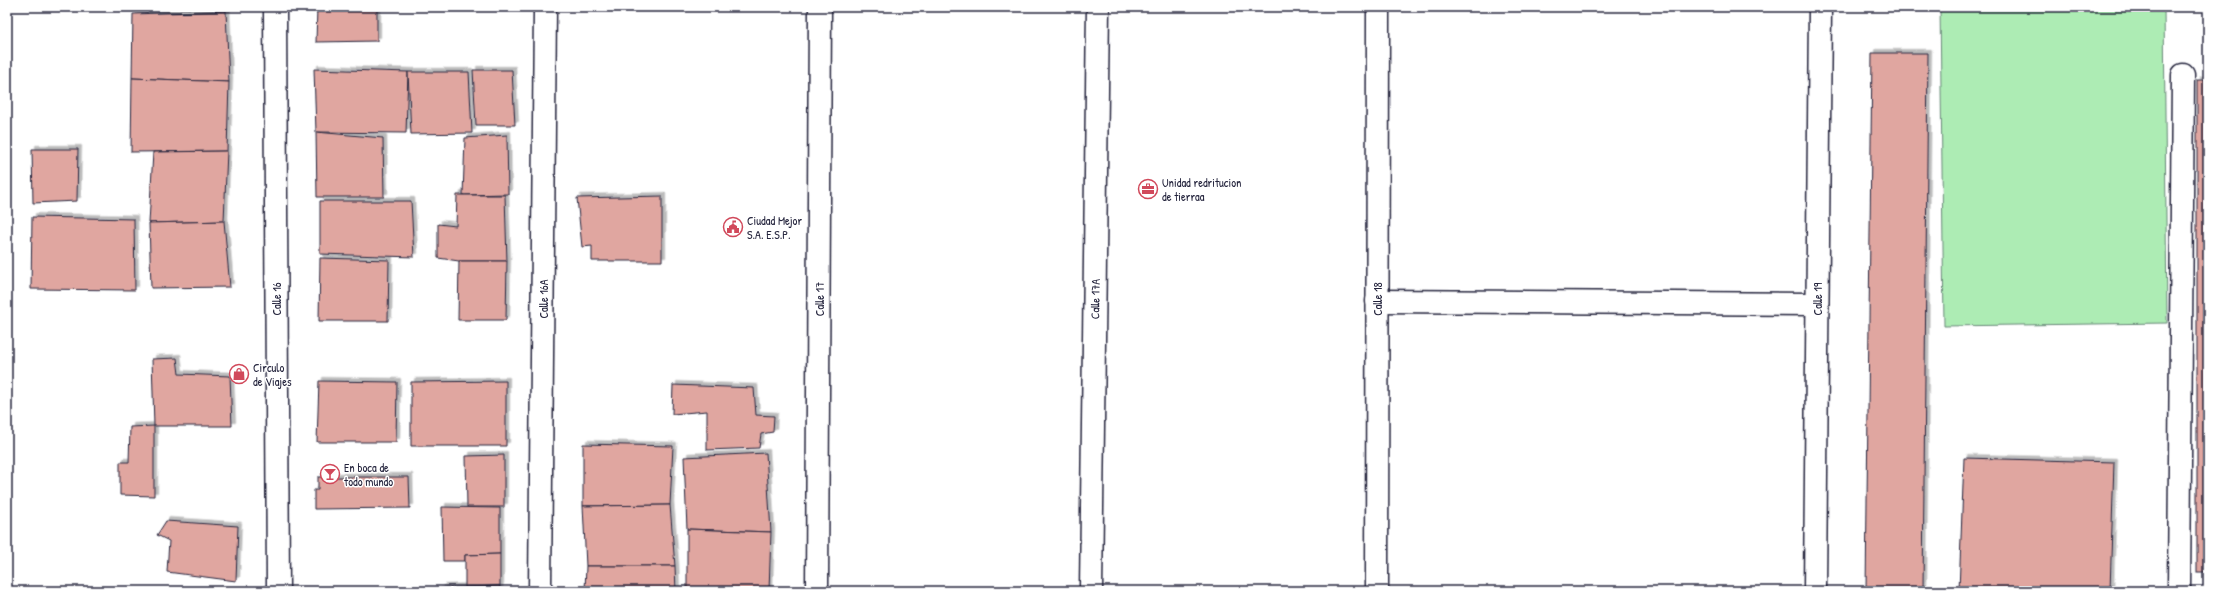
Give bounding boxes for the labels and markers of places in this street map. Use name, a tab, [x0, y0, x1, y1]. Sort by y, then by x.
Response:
place label: Unidad redritucion de tierraa	[1162, 174, 1241, 205]
office icon: Unidad redritucion de tierraa	[1137, 178, 1159, 200]
place label: Ciudad Mejor S.A. E.S.P.	[747, 212, 802, 243]
public building icon: Ciudad Mejor S.A. E.S.P.	[722, 216, 744, 238]
place label: Circulo de Viajes	[253, 359, 292, 390]
shop icon: Circulo de Viajes	[228, 363, 250, 385]
place label: En boca de todo mundo	[344, 459, 393, 490]
bar icon: En boca de todo mundo	[319, 463, 341, 485]

